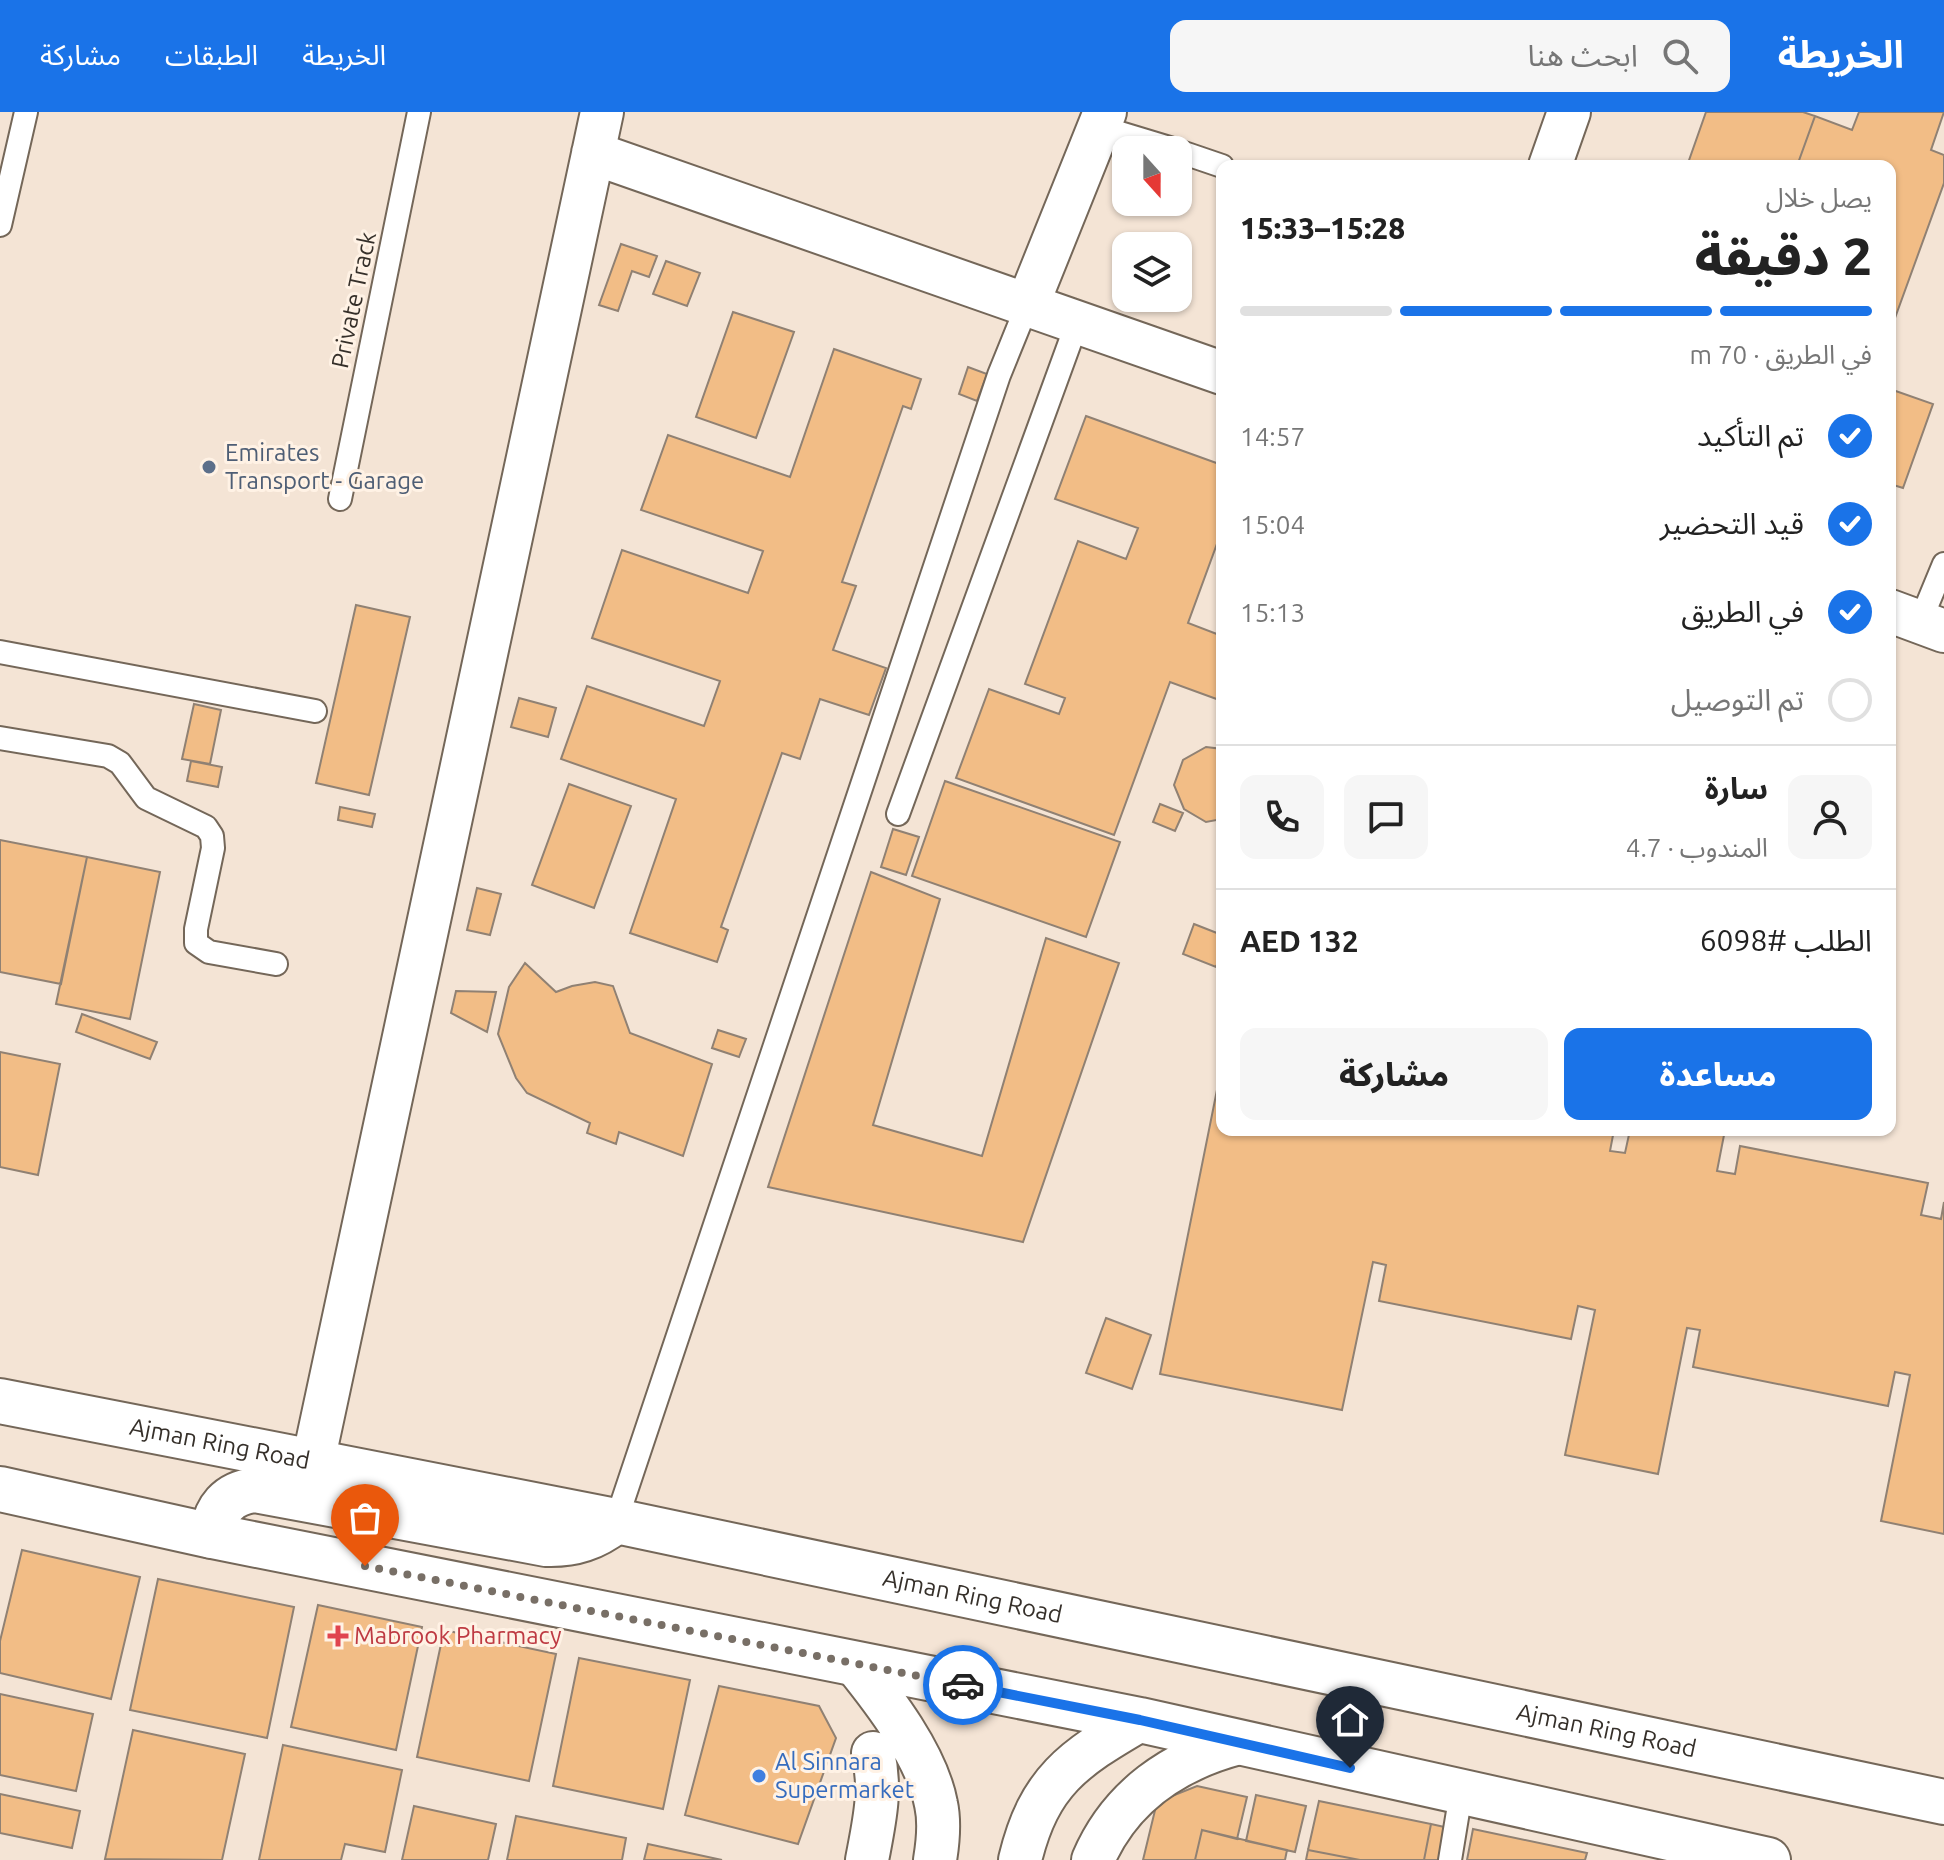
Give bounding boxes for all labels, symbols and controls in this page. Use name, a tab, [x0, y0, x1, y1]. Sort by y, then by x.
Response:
search box	[1170, 20, 1730, 92]
text: الخريطة	[1778, 33, 1904, 75]
icon: search	[1658, 34, 1702, 78]
text: ابحث هنا	[1528, 38, 1638, 72]
text: مشاركة	[40, 39, 121, 70]
text: الطبقات	[165, 39, 258, 70]
text: الخريطة	[302, 39, 386, 70]
north arrow	[1112, 136, 1192, 216]
map controls	[1112, 136, 1192, 312]
text: يصل خلال	[1766, 183, 1872, 212]
text: 15:28–15:33	[1240, 211, 1405, 245]
text: 2 دقيقة	[1694, 227, 1872, 285]
street label: Private Track	[326, 229, 381, 370]
button: layers	[1112, 232, 1192, 312]
text: في الطريق · 70 m	[1690, 340, 1872, 369]
icon: check	[1828, 414, 1872, 458]
text: تم التأكيد	[1697, 418, 1804, 452]
text: 14:57	[1240, 422, 1305, 451]
place label: Emirates Transport - Garage	[225, 439, 424, 494]
marker: Emirates Transport - Garage	[200, 458, 218, 476]
icon: check	[1828, 502, 1872, 546]
text: قيد التحضير	[1660, 506, 1804, 540]
text: 15:04	[1240, 510, 1305, 539]
icon: check	[1828, 590, 1872, 634]
text: في الطريق	[1681, 594, 1804, 628]
text: 15:13	[1240, 598, 1305, 627]
text: تم التوصيل	[1671, 682, 1804, 716]
text: سارة	[1705, 771, 1768, 805]
button: phone	[1240, 775, 1324, 859]
button: chat	[1344, 775, 1428, 859]
button: person	[1788, 775, 1872, 859]
text: المندوب · 4.7	[1626, 833, 1768, 862]
text: الطلب #6098	[1700, 923, 1872, 957]
text: AED 132	[1240, 924, 1359, 958]
button: مشاركة	[1240, 1028, 1548, 1120]
button: مساعدة	[1564, 1028, 1872, 1120]
street label: Ajman Ring Road	[128, 1413, 312, 1474]
pin	[331, 1484, 399, 1566]
icon: bag	[343, 1496, 387, 1540]
street label: Ajman Ring Road	[880, 1564, 1065, 1628]
place label: Mabrook Pharmacy	[354, 1622, 562, 1649]
marker: Mabrook Pharmacy	[329, 1627, 347, 1645]
courier	[923, 1645, 1003, 1725]
icon: car	[941, 1663, 985, 1707]
pin	[1316, 1686, 1384, 1768]
icon: home	[1328, 1698, 1372, 1742]
street label: Ajman Ring Road	[1514, 1698, 1699, 1762]
place label: Al Sinnara Supermarket	[775, 1748, 915, 1803]
marker: Al Sinnara Supermarket	[750, 1767, 768, 1785]

